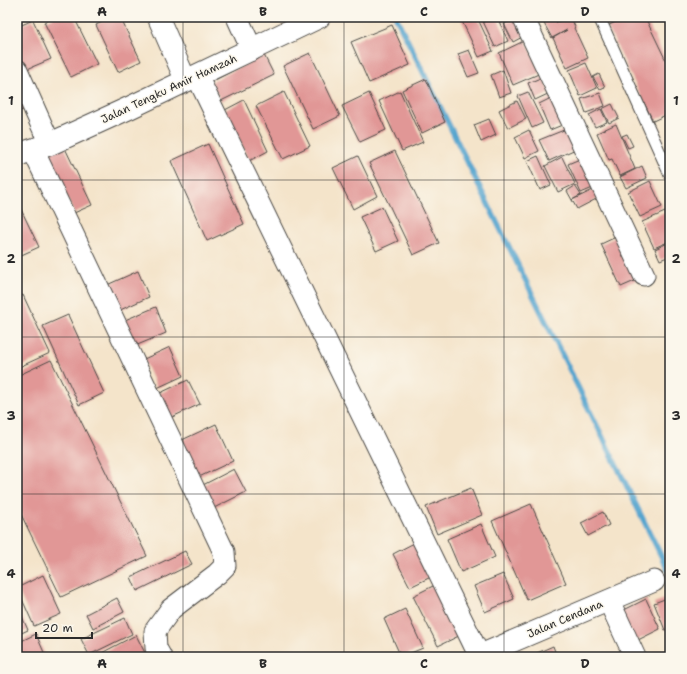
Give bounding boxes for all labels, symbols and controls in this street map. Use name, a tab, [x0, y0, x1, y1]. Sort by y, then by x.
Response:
text: A	[97, 3, 107, 20]
text: B	[259, 3, 267, 20]
text: C	[420, 3, 428, 20]
text: D	[580, 3, 590, 20]
street label: Jalan Tengku Amir Hamzah	[99, 51, 239, 127]
text: 1	[8, 92, 14, 109]
text: 1	[673, 92, 679, 109]
text: 2	[6, 250, 16, 267]
text: 2	[671, 250, 681, 267]
text: 3	[6, 407, 16, 424]
text: 3	[671, 407, 681, 424]
text: 4	[6, 565, 16, 582]
text: 4	[671, 565, 681, 582]
street label: Jalan Cendana	[525, 596, 605, 642]
scale bar	[36, 614, 92, 640]
text: 20 m	[42, 620, 73, 636]
text: A	[97, 655, 107, 672]
text: B	[259, 655, 267, 672]
text: C	[420, 655, 428, 672]
text: D	[580, 655, 590, 672]

